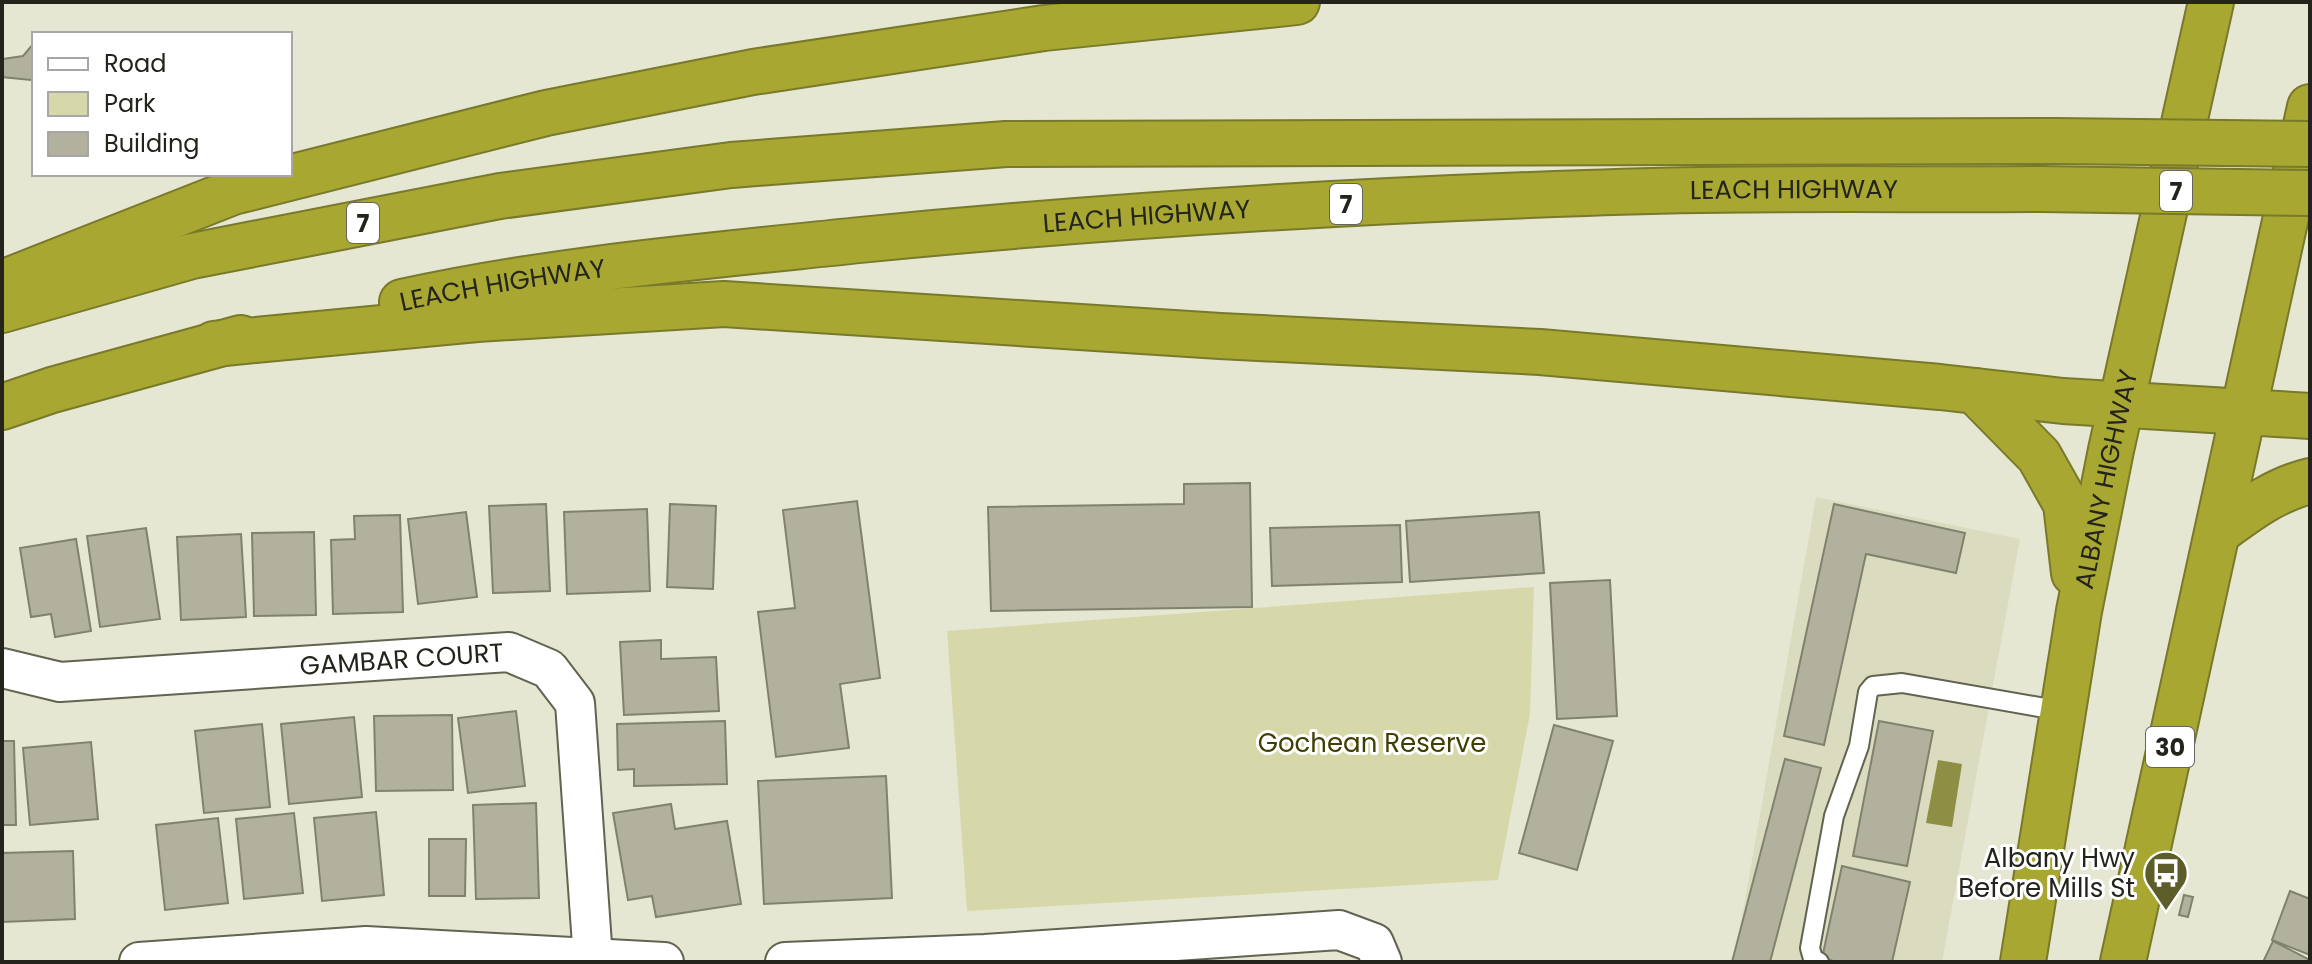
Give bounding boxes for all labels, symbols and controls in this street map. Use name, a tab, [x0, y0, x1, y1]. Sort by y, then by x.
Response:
legend	[32, 32, 292, 176]
text: Road	[104, 47, 166, 80]
text: Park	[104, 87, 156, 120]
text: Building	[104, 127, 200, 160]
street label: LEACH HIGHWAY	[1690, 171, 1898, 208]
road number: 7	[2160, 171, 2192, 211]
road number: 7	[1330, 184, 1362, 224]
street label: LEACH HIGHWAY	[1041, 191, 1251, 241]
road number: 7	[347, 203, 379, 243]
street label: LEACH HIGHWAY	[396, 250, 607, 320]
street label: ALBANY HIGHWAY	[2066, 366, 2146, 592]
street label: GAMBAR COURT	[298, 634, 505, 684]
park label: Gochean Reserve	[1258, 725, 1486, 761]
road number: 30	[2146, 727, 2194, 767]
place label: Albany Hwy Before Mills St	[1958, 840, 2135, 906]
bus stop icon: Albany Hwy Before Mills St	[2142, 849, 2190, 912]

